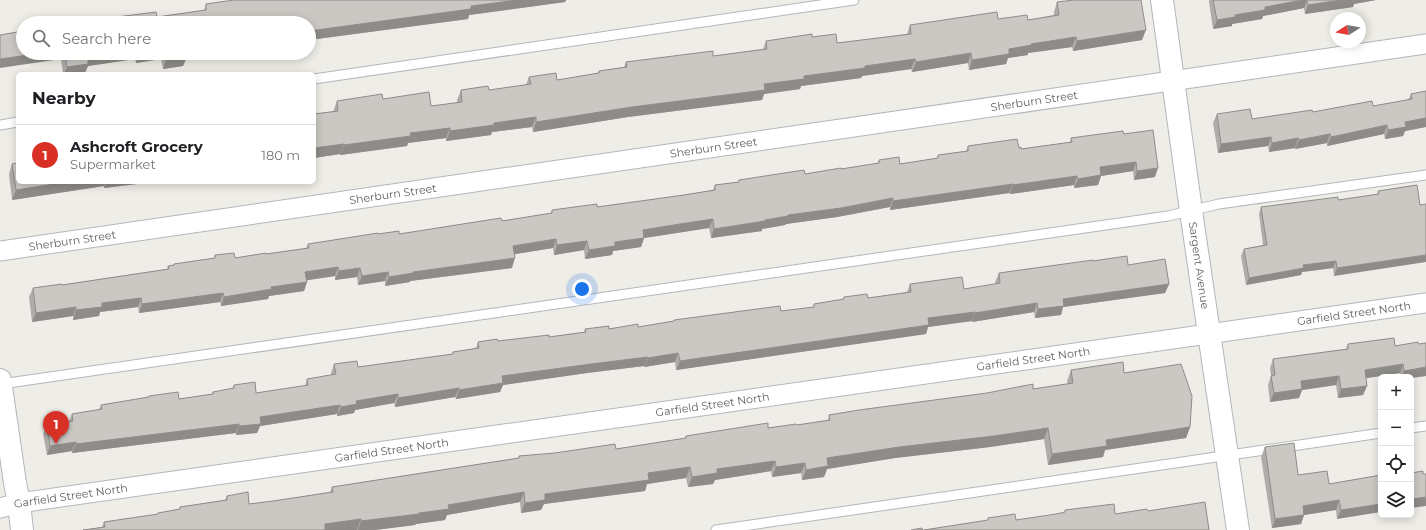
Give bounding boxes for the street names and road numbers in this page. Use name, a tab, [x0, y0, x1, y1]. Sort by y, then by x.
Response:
street label: Sherburn Street	[990, 88, 1079, 114]
street label: Sherburn Street	[669, 134, 759, 161]
street label: Sherburn Street	[348, 181, 438, 207]
street label: Sargent Avenue	[1186, 221, 1212, 310]
street label: Sherburn Street	[28, 227, 117, 254]
street label: Garfield Street North	[1296, 298, 1412, 328]
street label: Garfield Street North	[975, 344, 1091, 374]
street label: Garfield Street North	[655, 389, 770, 419]
street label: Garfield Street North	[334, 435, 449, 465]
street label: Garfield Street North	[12, 481, 129, 511]

